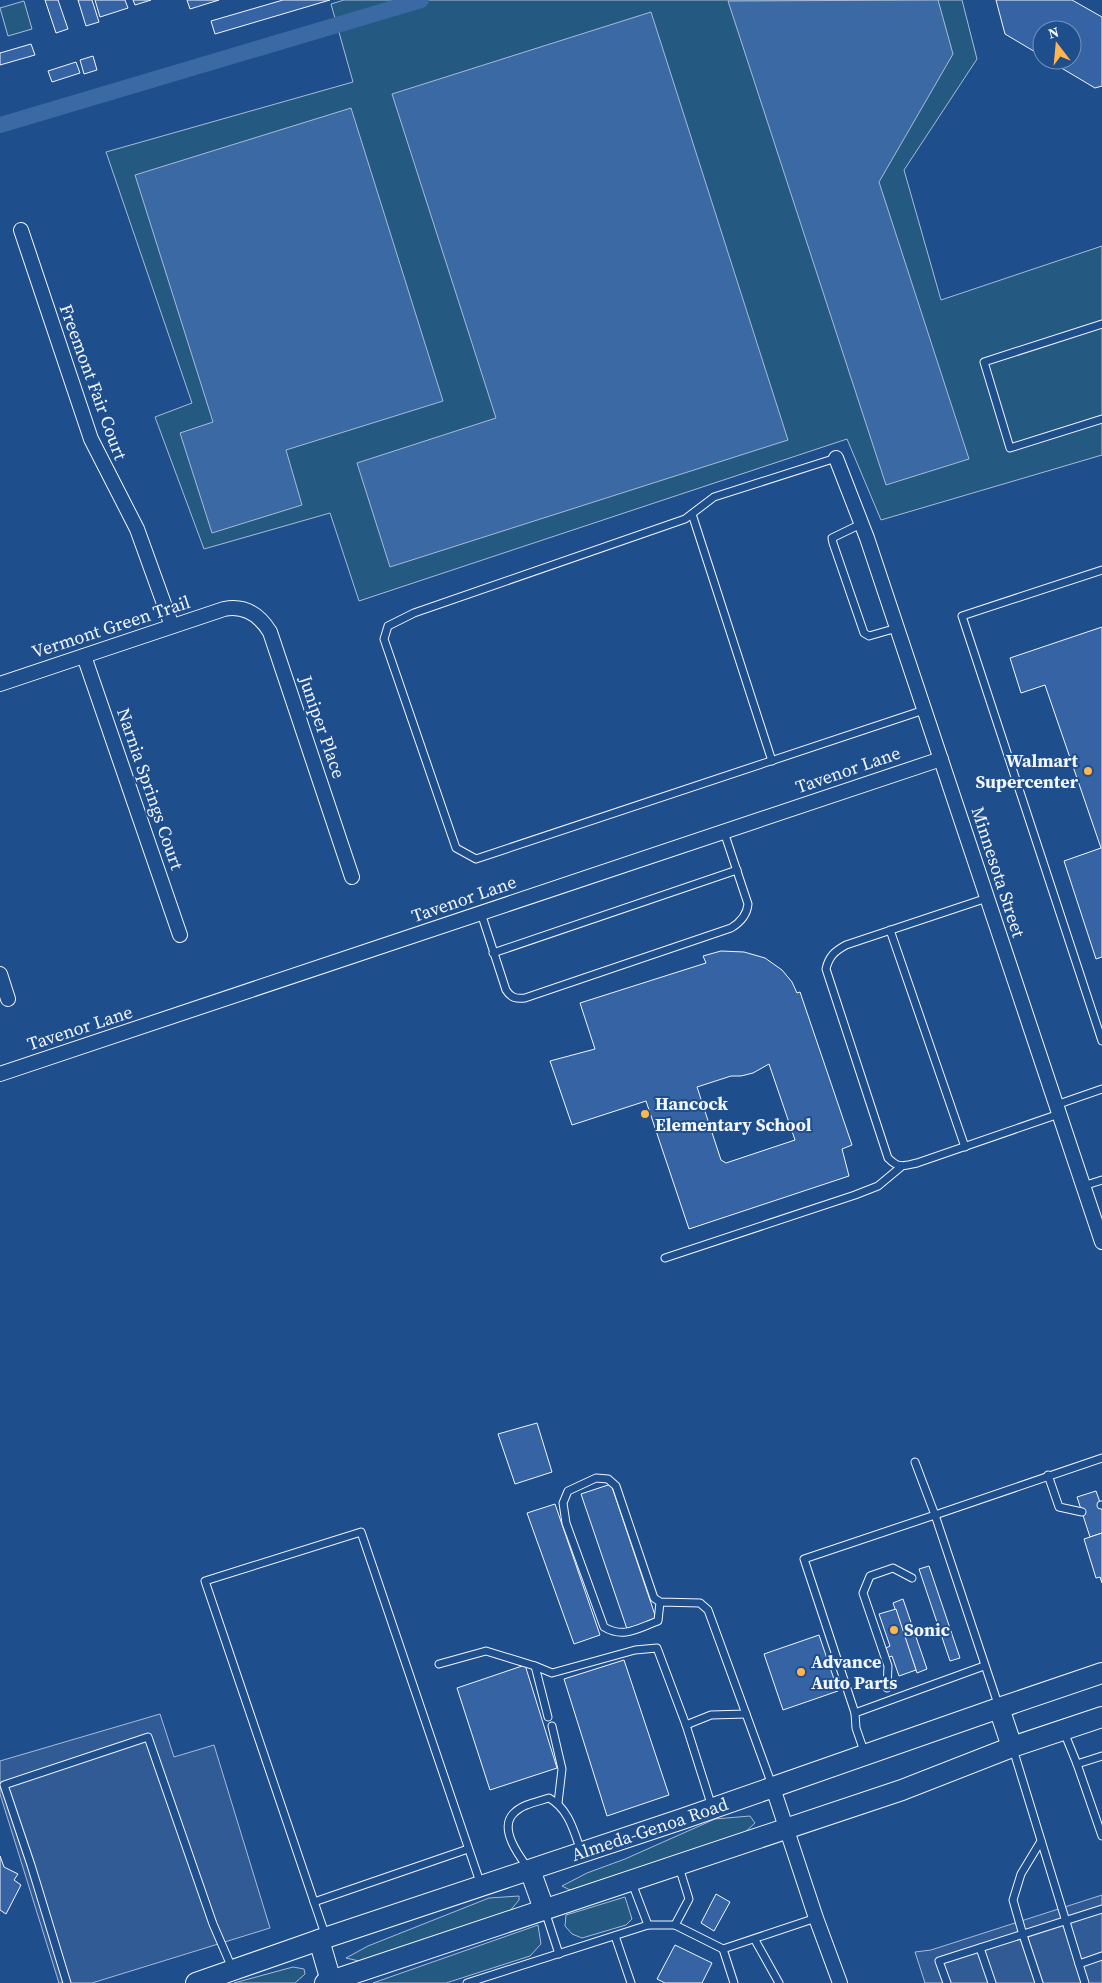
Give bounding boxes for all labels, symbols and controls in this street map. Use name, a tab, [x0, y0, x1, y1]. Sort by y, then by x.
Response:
north arrow	[1032, 20, 1082, 70]
text: N	[1046, 21, 1061, 44]
street label: Freemont Fair Court	[54, 300, 133, 463]
street label: Vermont Green Trail	[28, 589, 193, 664]
street label: Juniper Place	[293, 671, 352, 782]
street label: Narnia Springs Court	[111, 705, 190, 873]
street label: Tavenor Lane	[792, 740, 904, 799]
place label: Walmart Supercenter	[975, 748, 1079, 794]
marker: Walmart Supercenter	[1082, 765, 1094, 777]
street label: Minnesota Street	[966, 803, 1031, 940]
street label: Tavenor Lane	[408, 869, 520, 928]
street label: Tavenor Lane	[24, 999, 136, 1056]
place label: Hancock Elementary School	[655, 1091, 812, 1137]
marker: Hancock Elementary School	[639, 1108, 651, 1120]
place label: Sonic	[904, 1617, 950, 1642]
marker: Sonic	[888, 1624, 900, 1636]
place label: Advance Auto Parts	[811, 1649, 897, 1695]
marker: Advance Auto Parts	[795, 1666, 807, 1678]
street label: Almeda-Genoa Road	[568, 1791, 731, 1867]

